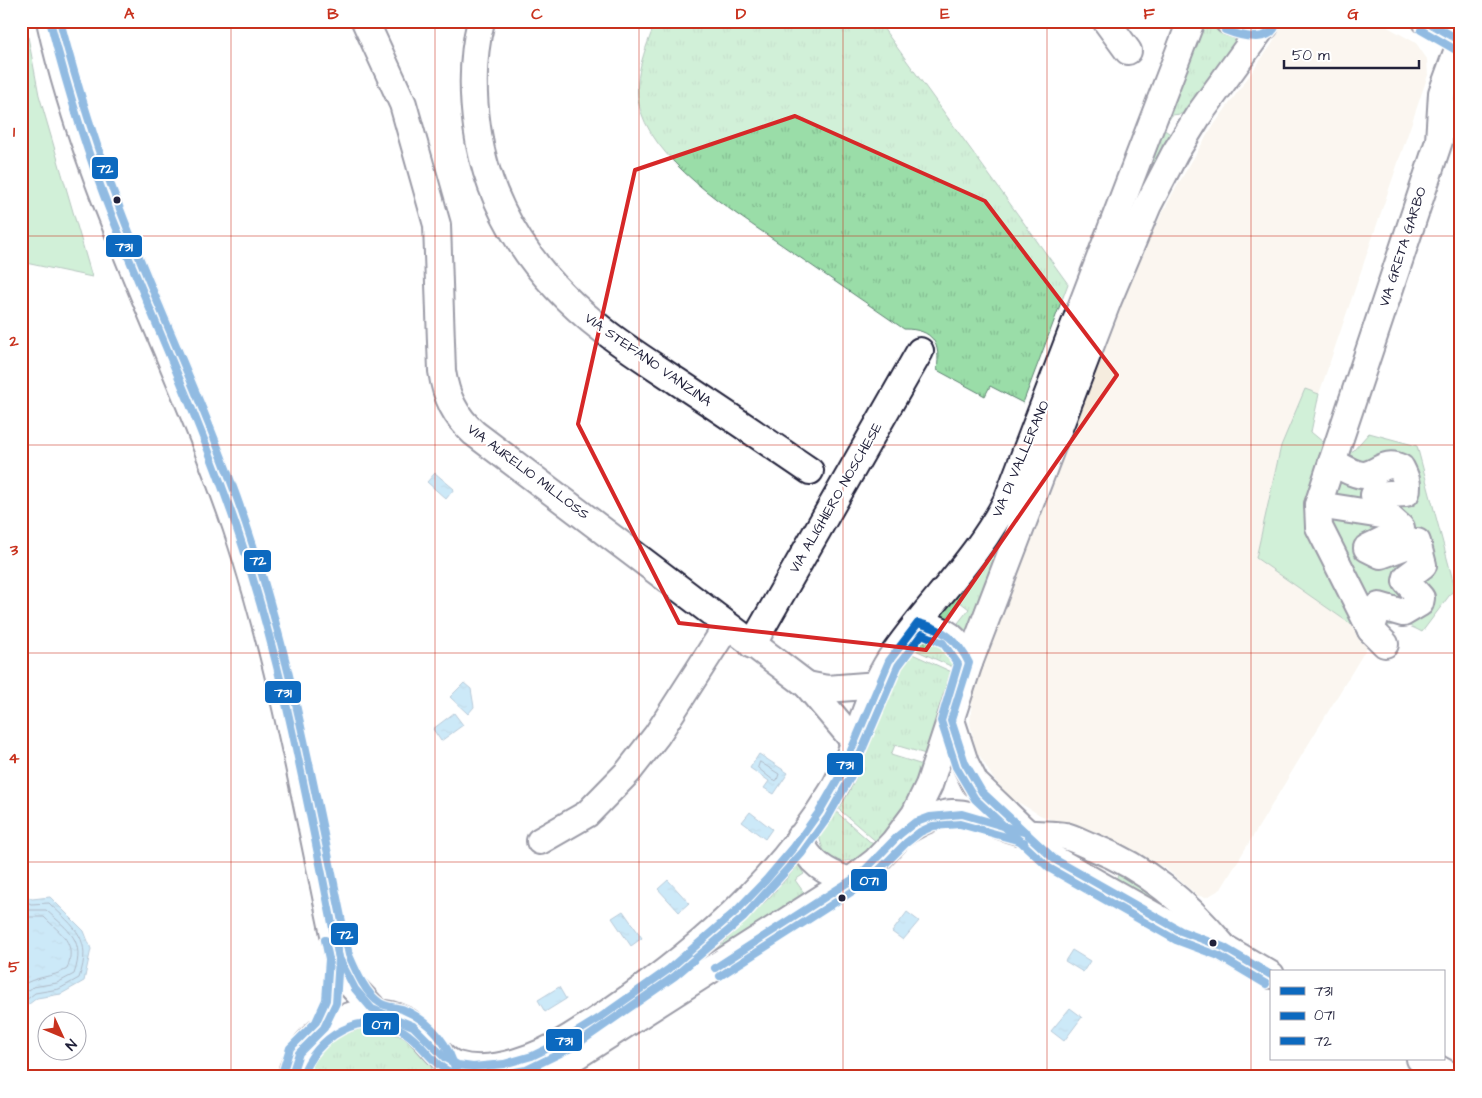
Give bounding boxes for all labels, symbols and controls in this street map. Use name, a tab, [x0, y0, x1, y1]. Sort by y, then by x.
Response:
text: A	[124, 3, 135, 25]
text: B	[327, 3, 339, 25]
text: C	[531, 3, 543, 25]
text: D	[736, 3, 747, 25]
text: E	[940, 3, 950, 25]
text: F	[1143, 3, 1155, 25]
text: G	[1347, 3, 1359, 25]
scale bar	[1284, 38, 1420, 70]
text: 50 m	[1292, 45, 1330, 66]
text: 1	[13, 121, 16, 143]
line badge: 72	[91, 156, 119, 180]
text: 72	[96, 159, 114, 179]
street label: VIA GRETA GARBO	[1374, 185, 1432, 309]
unlabelled marker	[112, 195, 122, 205]
line badge: 731	[105, 234, 143, 258]
text: 731	[114, 237, 133, 257]
street label: VIA STEFANO VANZINA	[580, 308, 716, 412]
text: 2	[8, 330, 19, 352]
street label: VIA DI VALLERANO	[987, 398, 1055, 520]
street label: VIA ALIGHIERO NOSCHESE	[785, 418, 888, 577]
street label: VIA AURELIO MILLOSS	[463, 420, 593, 524]
text: 3	[9, 539, 19, 561]
line badge: 72	[243, 549, 272, 573]
text: 72	[249, 551, 267, 571]
line badge: 731	[264, 680, 302, 704]
text: 731	[273, 683, 292, 703]
text: 4	[9, 747, 20, 769]
line badge: 731	[826, 752, 864, 776]
text: 731	[835, 755, 854, 775]
line badge: 071	[850, 868, 888, 892]
text: 071	[859, 871, 879, 891]
unlabelled marker	[837, 893, 847, 903]
line badge: 72	[330, 922, 359, 946]
text: 72	[336, 925, 354, 945]
unlabelled marker	[1208, 938, 1218, 948]
text: 5	[8, 956, 20, 978]
legend	[1270, 970, 1444, 1060]
text: 731	[1314, 981, 1333, 1002]
text: 071	[1314, 1005, 1335, 1026]
north arrow	[38, 1010, 88, 1060]
line badge: 071	[362, 1012, 400, 1036]
text: 071	[371, 1015, 391, 1035]
line badge: 731	[545, 1028, 583, 1052]
text: 731	[554, 1031, 573, 1051]
text: 72	[1314, 1031, 1332, 1052]
text: N	[60, 1034, 81, 1055]

